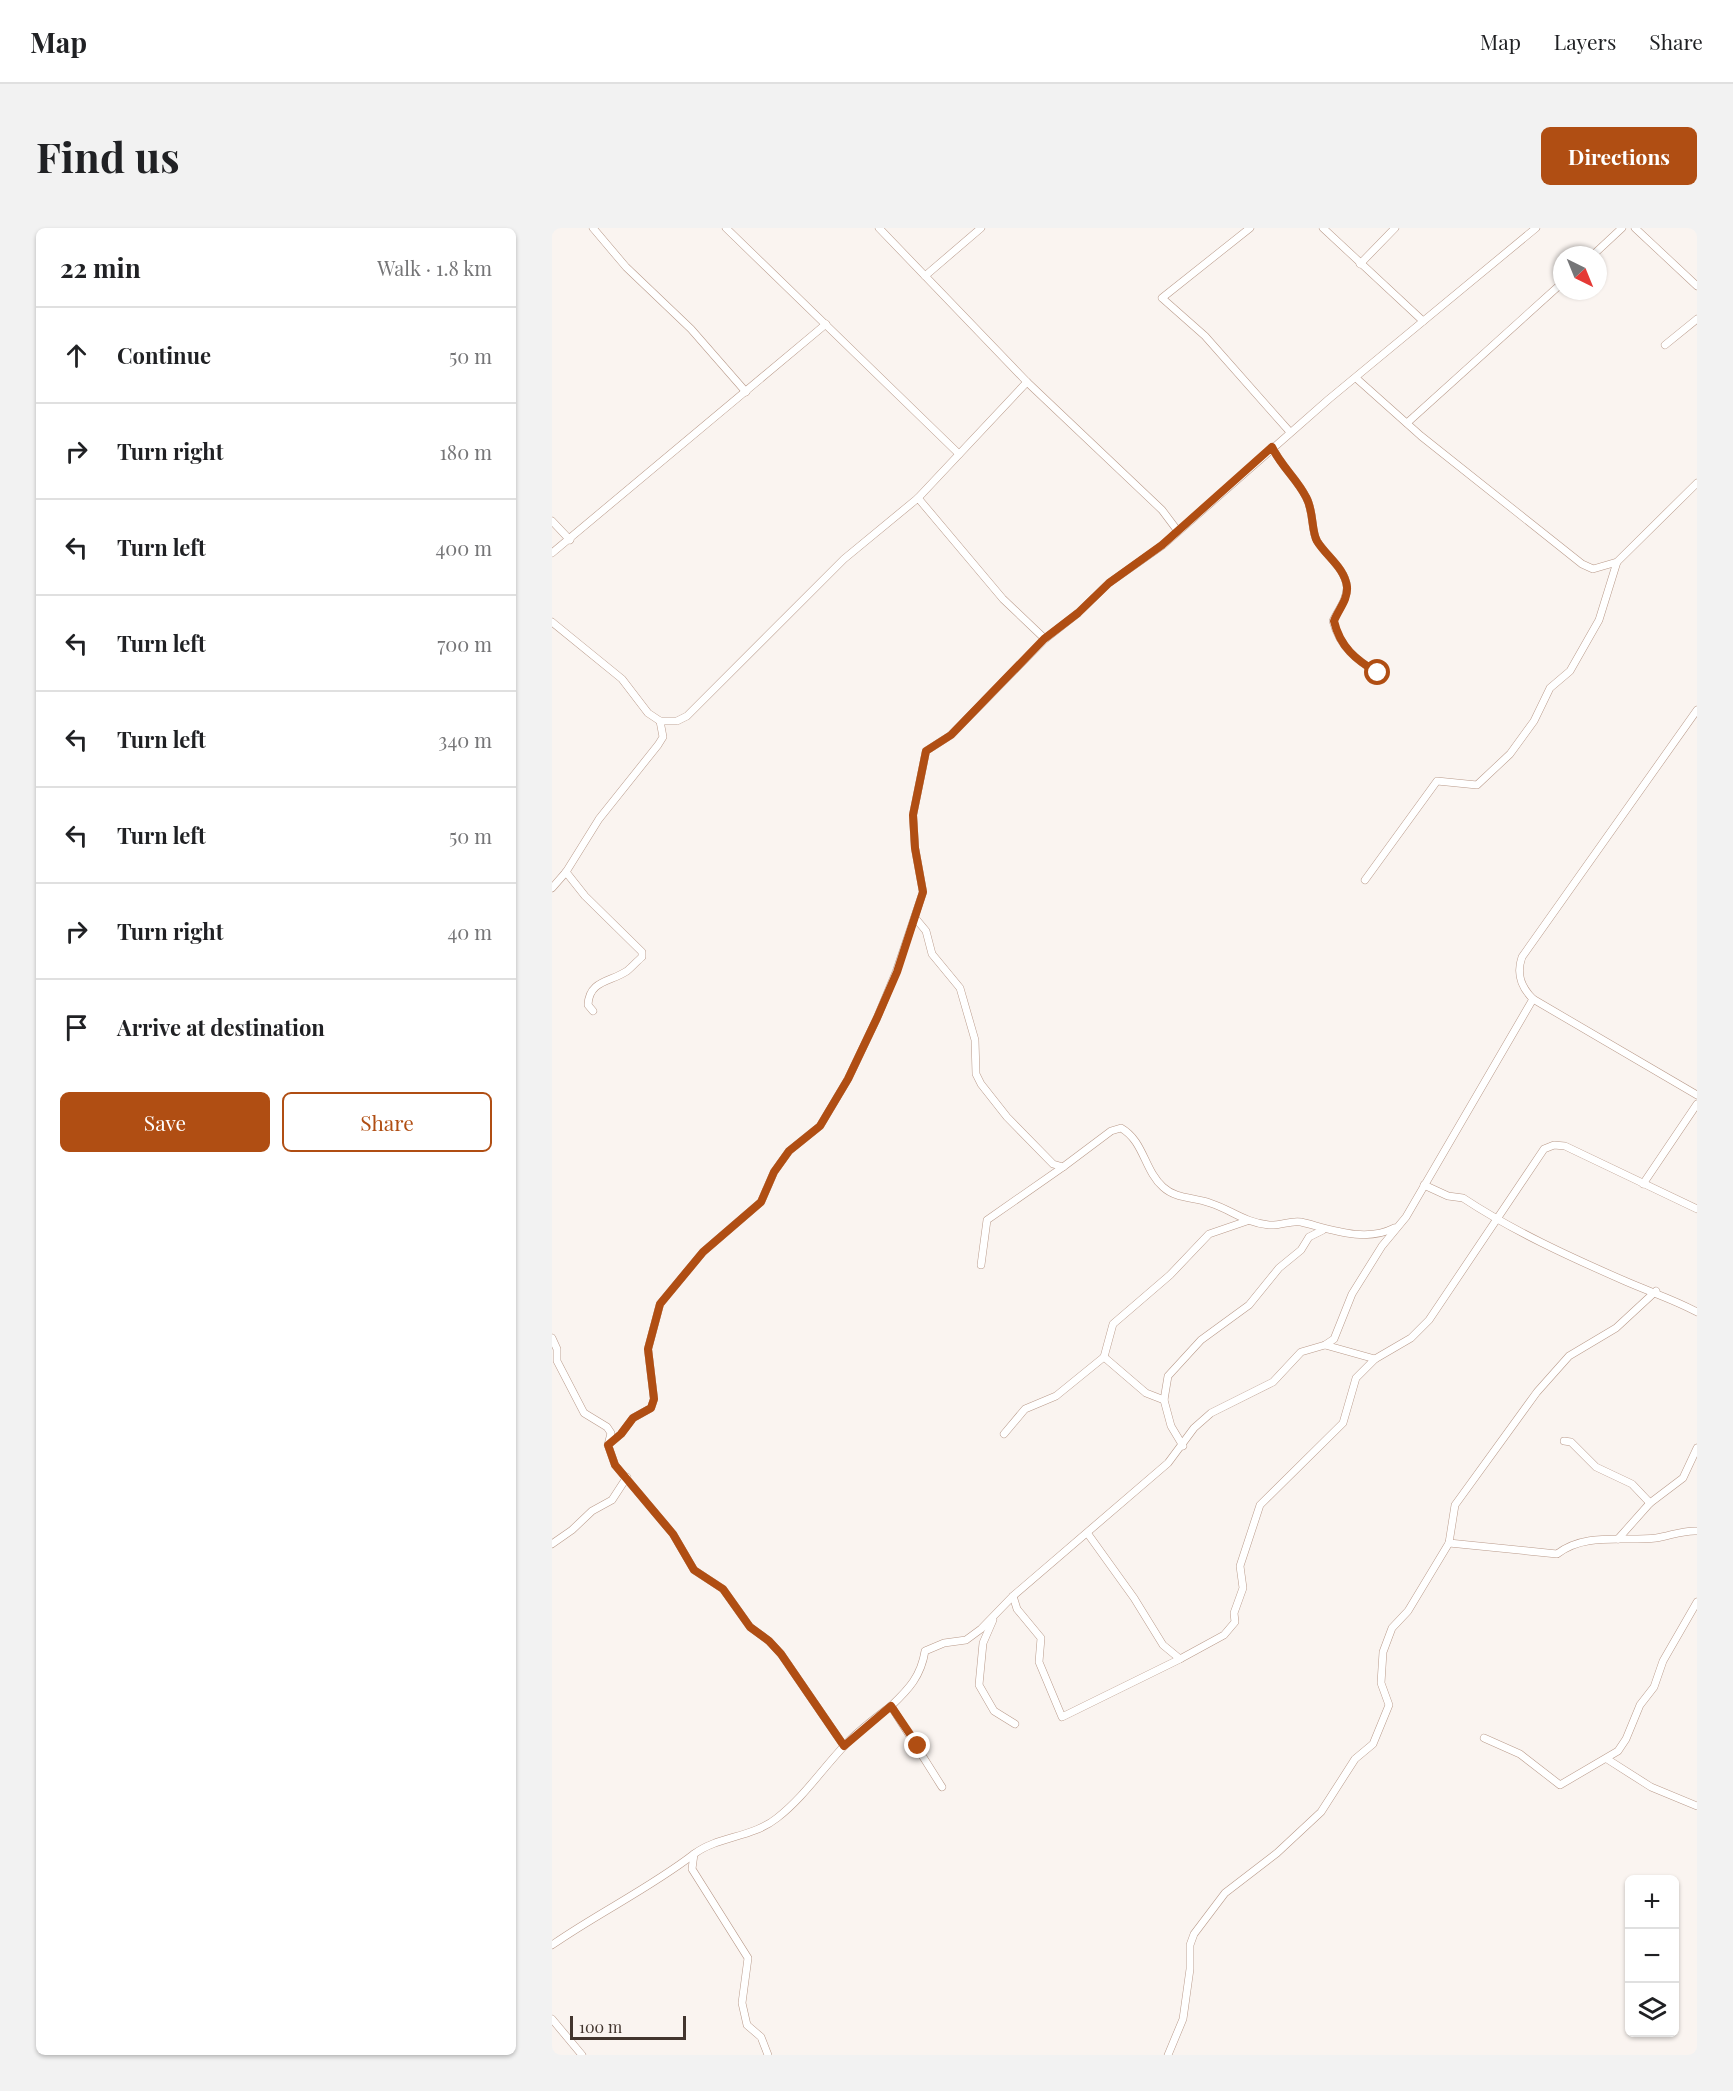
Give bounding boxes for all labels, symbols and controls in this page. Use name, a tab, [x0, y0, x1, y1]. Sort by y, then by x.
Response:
text: Map	[30, 23, 87, 60]
text: Map	[1480, 27, 1521, 55]
text: Layers	[1554, 27, 1616, 55]
text: Share	[1649, 27, 1703, 55]
button: Directions	[1541, 127, 1697, 185]
text: Find us	[36, 128, 180, 184]
north arrow	[1553, 246, 1607, 300]
text: 22 min	[60, 250, 141, 285]
text: Walk · 1.8 km	[377, 254, 492, 281]
icon: ahead	[60, 339, 93, 372]
text: Continue	[117, 340, 211, 370]
text: 50 m	[449, 342, 492, 369]
icon: right	[60, 435, 93, 468]
text: Turn right	[117, 436, 223, 466]
text: 180 m	[439, 438, 492, 465]
icon: left	[60, 531, 93, 564]
text: Turn left	[117, 532, 206, 562]
text: 400 m	[435, 534, 492, 561]
icon: left	[60, 627, 93, 660]
text: Turn left	[117, 628, 206, 658]
text: 700 m	[437, 630, 492, 657]
route start	[1364, 659, 1390, 685]
icon: left	[60, 723, 93, 756]
text: Turn left	[117, 724, 206, 754]
text: 340 m	[438, 726, 492, 753]
icon: left	[60, 819, 93, 852]
text: Turn left	[117, 820, 206, 850]
text: 50 m	[449, 822, 492, 849]
icon: right	[60, 915, 93, 948]
text: Turn right	[117, 916, 223, 946]
text: 40 m	[447, 918, 492, 945]
icon: arrive	[60, 1011, 93, 1044]
text: Arrive at destination	[117, 1012, 325, 1042]
button: Save	[60, 1092, 270, 1152]
button: Share	[282, 1092, 492, 1152]
route end	[904, 1732, 930, 1758]
map controls	[1625, 1875, 1679, 2037]
button: +	[1625, 1875, 1679, 1929]
button: −	[1625, 1929, 1679, 1983]
button: layers	[1625, 1983, 1679, 2037]
scale bar	[570, 2013, 686, 2040]
text: 100 m	[579, 2016, 622, 2037]

